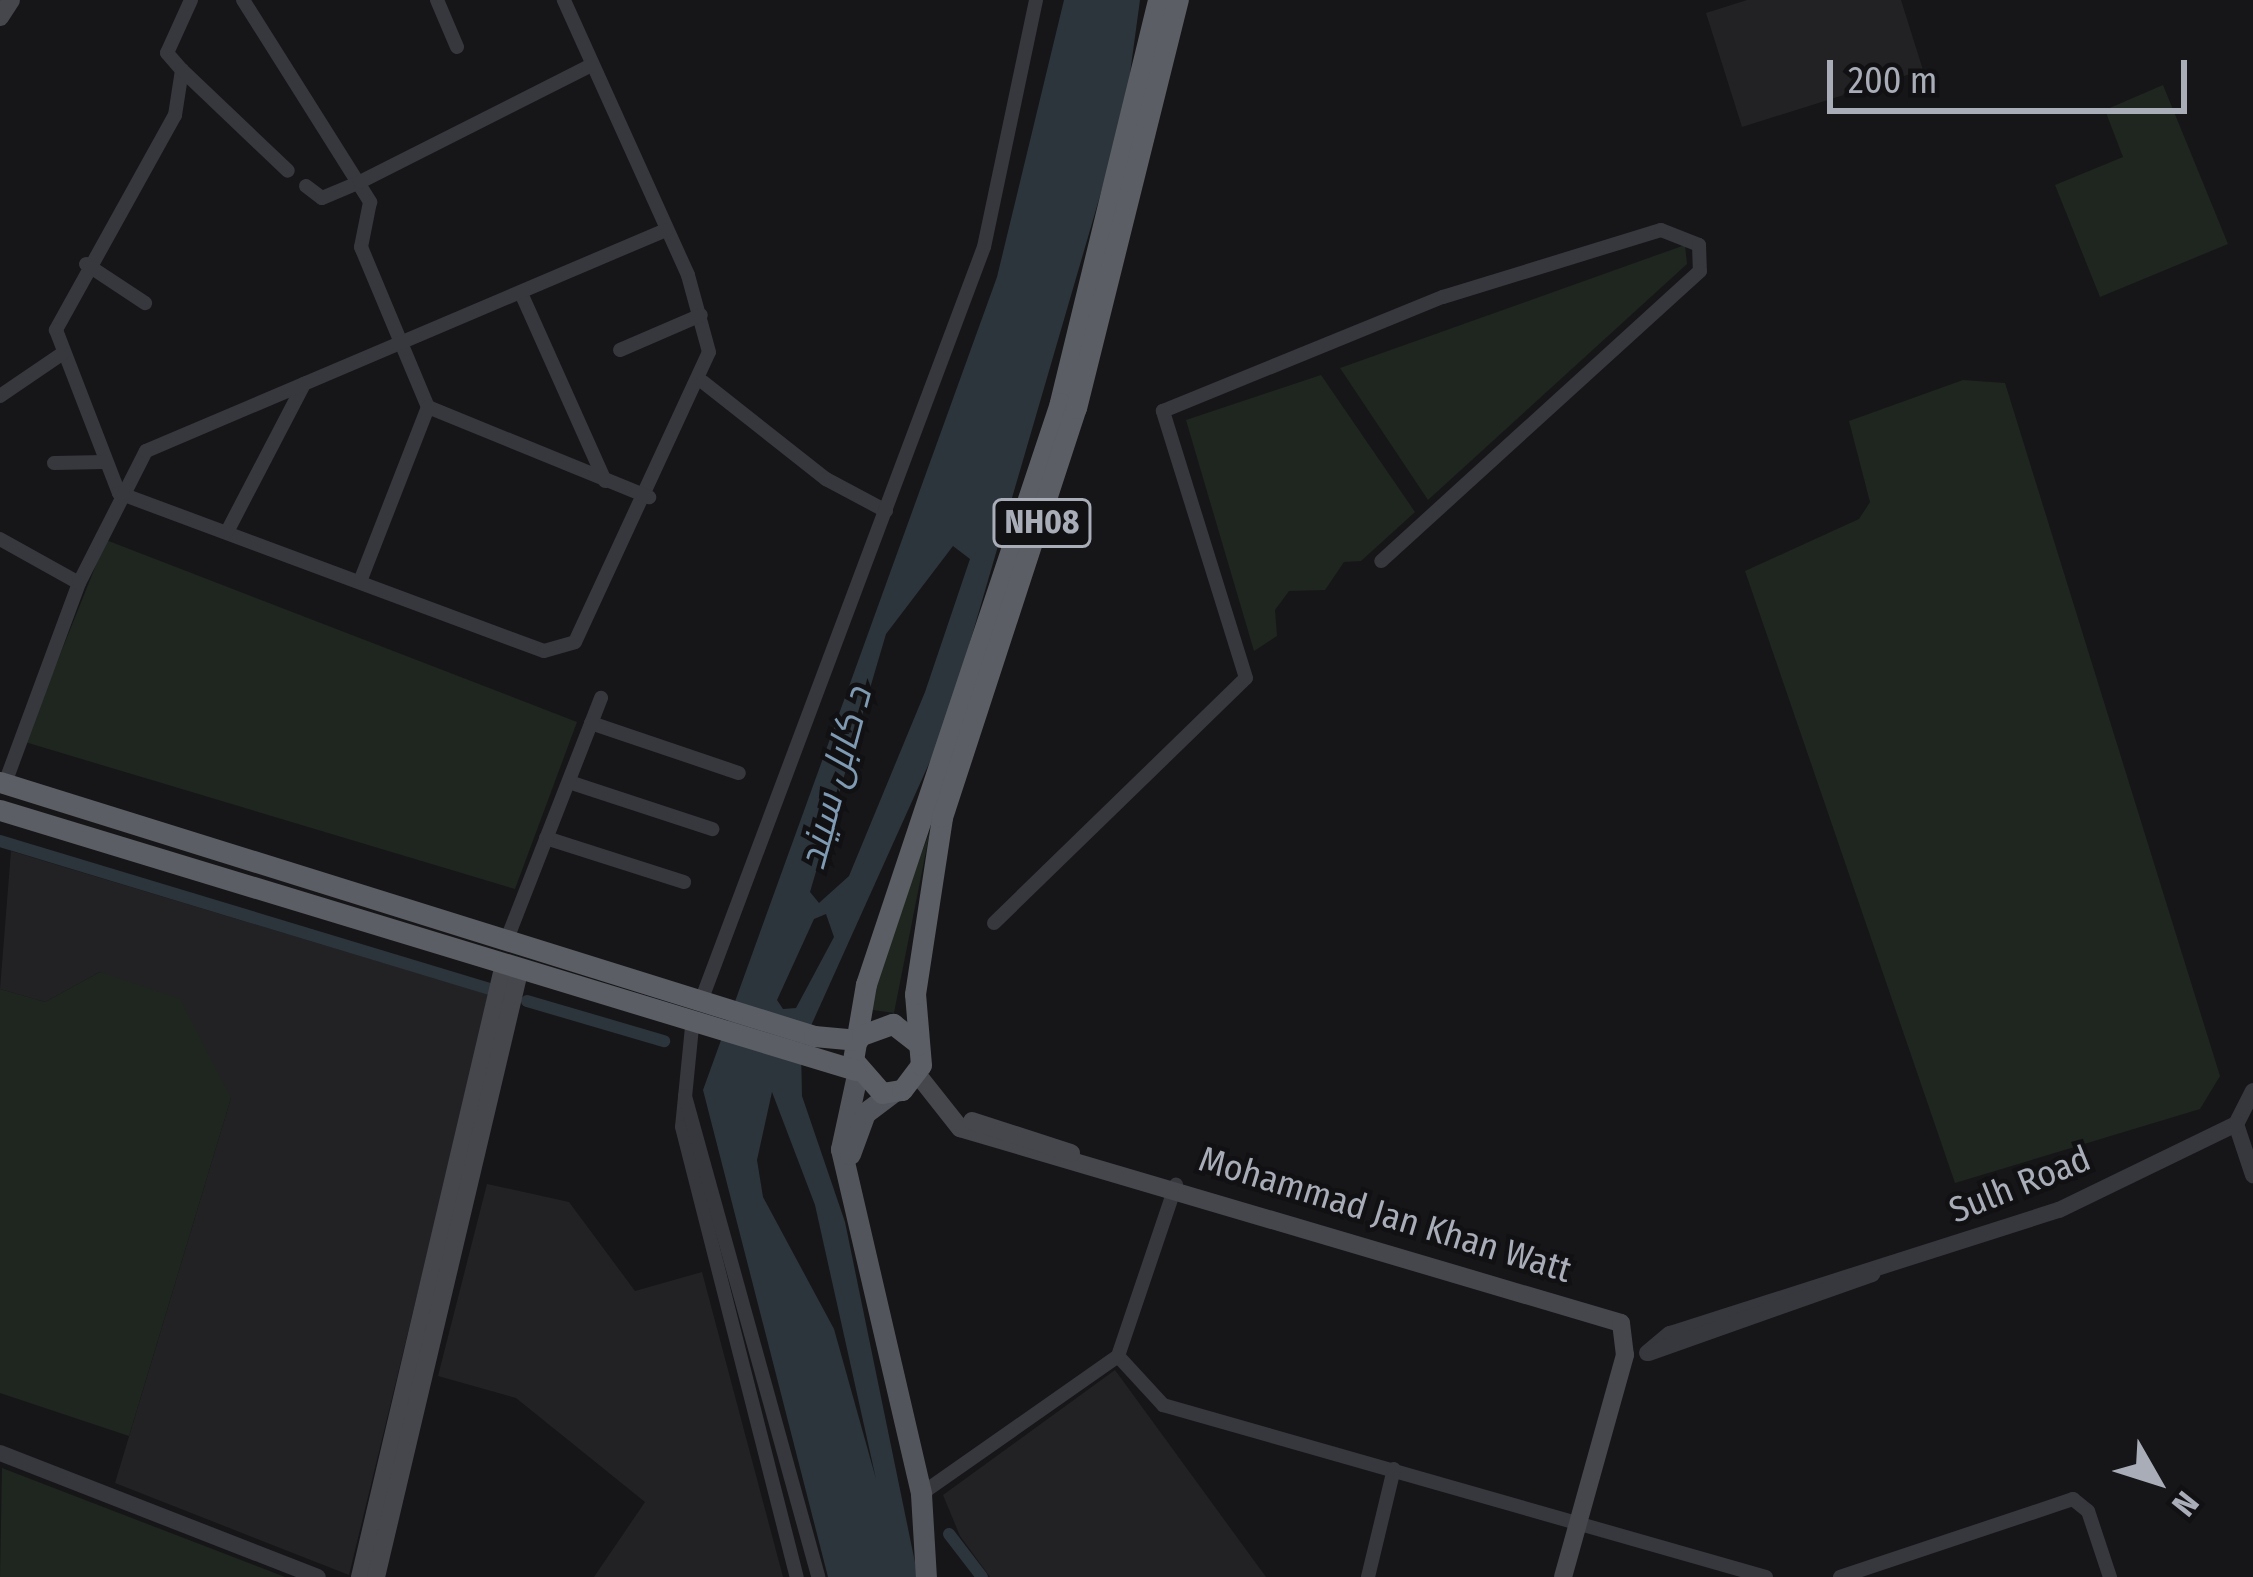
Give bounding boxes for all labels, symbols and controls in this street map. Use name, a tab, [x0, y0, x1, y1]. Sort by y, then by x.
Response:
scale bar	[1833, 36, 2193, 110]
text: 200 m	[1848, 59, 1938, 103]
road number: NH08	[991, 496, 1093, 550]
water label: د کابل سيند	[788, 682, 882, 874]
street label: Sulh Road	[1943, 1137, 2097, 1233]
street label: Mohammad Jan Khan Watt	[1194, 1138, 1576, 1292]
north arrow	[2097, 1421, 2217, 1541]
text: N	[2163, 1483, 2207, 1524]

